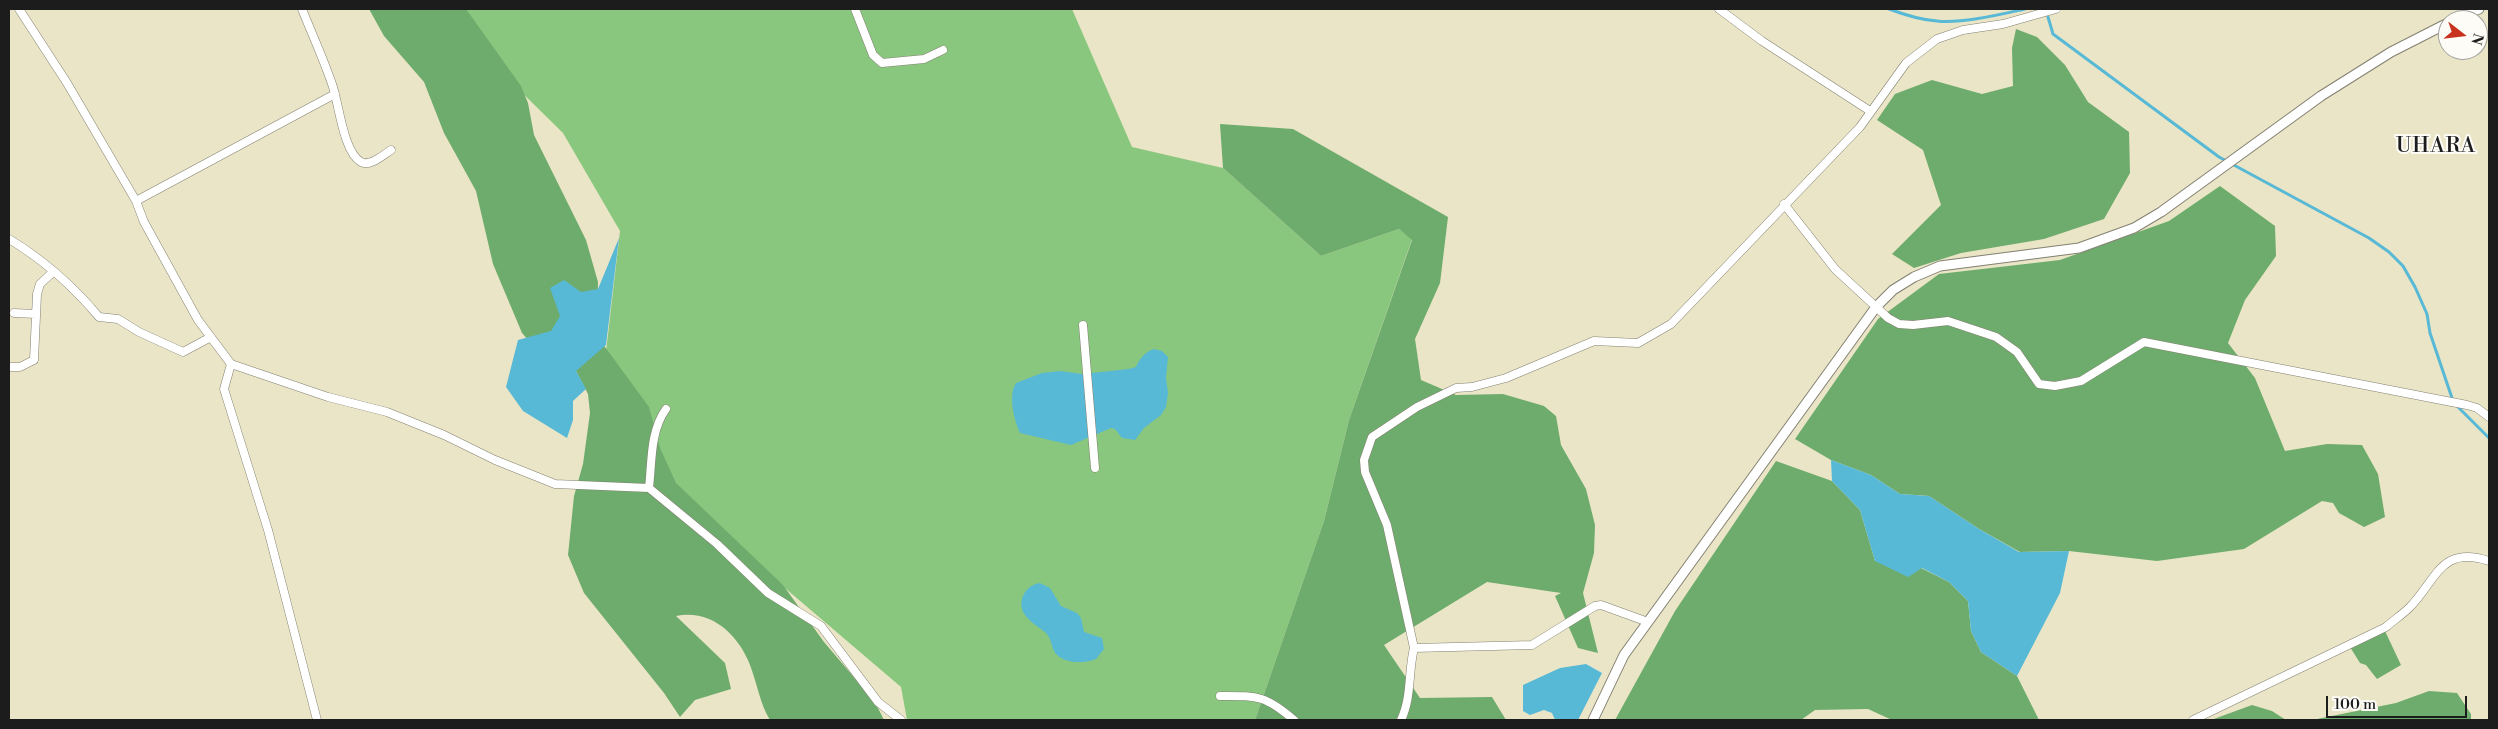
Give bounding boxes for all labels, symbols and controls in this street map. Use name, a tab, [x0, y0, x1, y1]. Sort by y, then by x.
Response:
north arrow	[2438, 10, 2488, 60]
text: N	[2466, 31, 2487, 47]
district label: UHARA	[2395, 134, 2477, 160]
scale bar	[2328, 686, 2469, 718]
text: 100 m	[2334, 695, 2376, 714]

